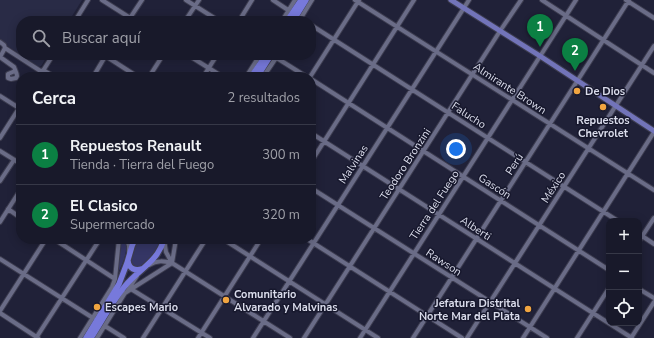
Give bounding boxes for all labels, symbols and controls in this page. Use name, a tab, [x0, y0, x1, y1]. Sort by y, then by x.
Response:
pin: 1	[527, 14, 553, 47]
search box	[16, 16, 316, 60]
icon: search	[30, 27, 52, 49]
text: Buscar aquí	[62, 28, 140, 48]
pin: 2	[562, 38, 588, 71]
street label: Almirante Brown	[470, 59, 549, 118]
place label: De Dios	[585, 84, 625, 99]
marker: De Dios	[572, 86, 582, 96]
text: Cerca	[32, 87, 76, 110]
text: 2 resultados	[228, 89, 300, 107]
street label: Falucho	[448, 99, 489, 132]
marker: Repuestos Chevrolet	[598, 102, 608, 112]
place label: Repuestos Chevrolet	[576, 113, 630, 141]
street label: Teodoro Bronzini	[376, 125, 434, 203]
text: Repuestos Renault	[70, 136, 201, 156]
your location	[446, 139, 466, 159]
street label: Malvinas	[335, 142, 372, 187]
text: 1	[41, 146, 49, 164]
text: 300 m	[262, 146, 300, 164]
street label: Perú	[502, 151, 527, 178]
text: Tienda · Tierra del Fuego	[70, 156, 214, 174]
street label: Tierra del Fuego	[406, 167, 463, 243]
street label: México	[538, 169, 569, 206]
street label: Gascón	[475, 170, 514, 203]
text: El Clasico	[70, 196, 138, 216]
text: 2	[41, 206, 49, 224]
text: 320 m	[262, 206, 300, 224]
street label: Alberti	[457, 213, 494, 244]
text: Supermercado	[70, 216, 155, 234]
map controls	[606, 218, 642, 326]
button: +	[606, 218, 642, 254]
street label: Rawson	[423, 245, 465, 280]
button: −	[606, 254, 642, 290]
place label: Comunitario Alvarado y Malvinas	[234, 287, 338, 315]
button: locate	[606, 290, 642, 326]
marker: Comunitario Alvarado y Malvinas	[221, 295, 231, 305]
place label: Jefatura Distrital Norte Mar del Plata	[419, 296, 520, 324]
place label: Escapes Mario	[105, 300, 178, 315]
marker: Escapes Mario	[92, 302, 102, 312]
marker: Jefatura Distrital Norte Mar del Plata	[523, 304, 533, 314]

